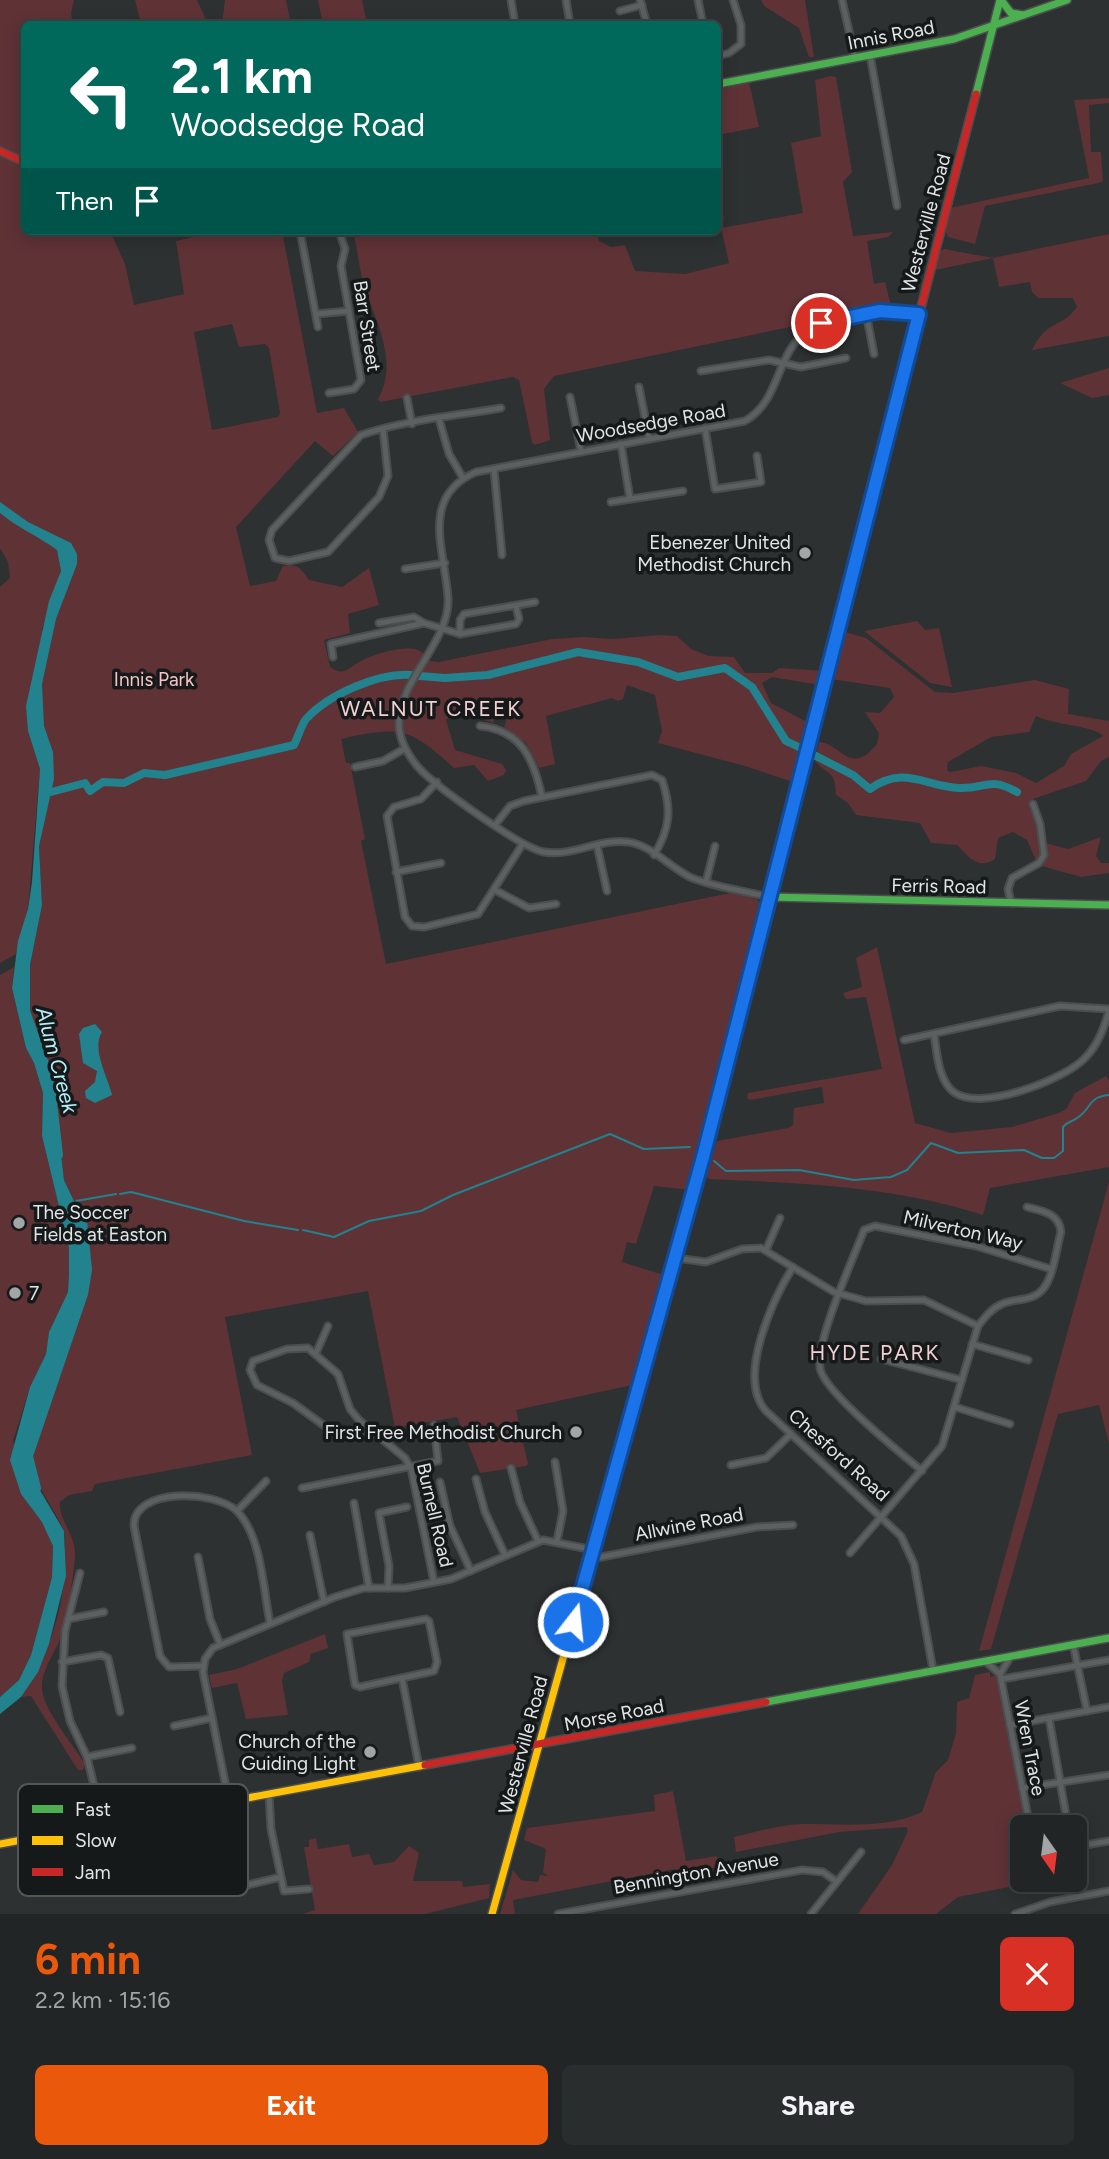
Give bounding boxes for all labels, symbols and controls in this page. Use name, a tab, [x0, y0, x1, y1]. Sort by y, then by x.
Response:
street label: Innis Road	[846, 15, 936, 55]
text: 2.1 km	[171, 46, 313, 105]
icon: left	[56, 49, 147, 140]
text: Woodsedge Road	[171, 106, 425, 144]
street label: Westerville Road	[897, 151, 955, 295]
icon: arrive	[128, 182, 166, 220]
text: Then	[56, 185, 114, 217]
street label: Barr Street	[348, 279, 386, 373]
pin	[791, 293, 851, 353]
icon: arrive	[802, 304, 840, 342]
street label: Woodsedge Road	[575, 399, 727, 447]
place label: Ebenezer United Methodist Church	[637, 531, 791, 576]
marker: Ebenezer United Methodist Church	[797, 545, 813, 561]
park label: Innis Park	[114, 668, 195, 691]
district label: WALNUT CREEK	[340, 696, 522, 721]
street label: Ferris Road	[891, 874, 987, 898]
water label: Alum Creek	[31, 1003, 83, 1117]
place label: The Soccer Fields at Easton	[33, 1201, 167, 1246]
street label: Milverton Way	[901, 1205, 1025, 1255]
marker: The Soccer Fields at Easton	[11, 1215, 27, 1231]
place label: 7	[29, 1282, 39, 1305]
marker: 7	[7, 1285, 23, 1301]
district label: HYDE PARK	[810, 1340, 940, 1365]
street label: Chesford Road	[784, 1404, 894, 1506]
place label: First Free Methodist Church	[324, 1421, 562, 1444]
marker: First Free Methodist Church	[568, 1424, 584, 1440]
street label: Burnell Road	[412, 1461, 458, 1569]
street label: Allwine Road	[633, 1502, 745, 1546]
position arrow	[536, 1585, 610, 1659]
street label: Westerville Road	[494, 1673, 552, 1817]
street label: Morse Road	[562, 1694, 666, 1736]
street label: Wren Trace	[1009, 1698, 1051, 1798]
place label: Church of the Guiding Light	[238, 1730, 356, 1775]
marker: Church of the Guiding Light	[362, 1744, 378, 1760]
legend	[18, 1784, 248, 1896]
text: Fast	[75, 1798, 111, 1821]
north arrow	[1010, 1815, 1087, 1892]
map controls	[1010, 1815, 1087, 1892]
text: Slow	[75, 1829, 117, 1852]
street label: Bennington Avenue	[612, 1847, 780, 1899]
text: Jam	[75, 1861, 111, 1884]
text: 6 min	[35, 1934, 141, 1985]
button: close	[1000, 1937, 1074, 2011]
text: 2.2 km · 15:16	[35, 1986, 170, 2014]
button: Exit	[35, 2065, 548, 2145]
button: Share	[562, 2065, 1074, 2145]

